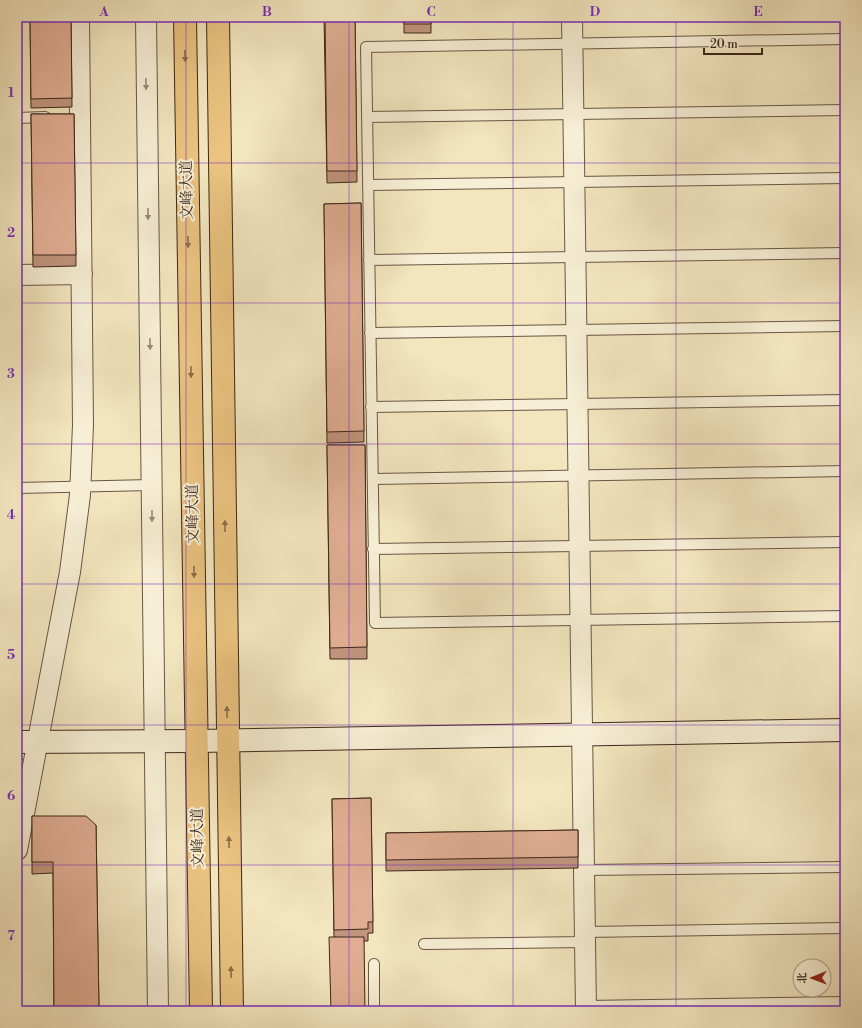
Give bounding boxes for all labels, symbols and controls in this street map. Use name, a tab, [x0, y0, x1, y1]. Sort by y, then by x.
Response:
text: A	[98, 4, 109, 20]
text: B	[262, 4, 272, 20]
text: C	[426, 4, 436, 20]
text: D	[590, 4, 600, 20]
text: E	[753, 4, 763, 20]
scale bar	[704, 30, 762, 56]
text: 20 m	[710, 37, 738, 52]
one-way arrow	[182, 50, 188, 63]
one-way arrow	[143, 78, 150, 90]
text: 1	[8, 85, 15, 101]
street label: 文峰大道	[177, 160, 197, 220]
one-way arrow	[145, 208, 151, 221]
text: 2	[7, 225, 15, 241]
one-way arrow	[185, 236, 191, 249]
one-way arrow	[147, 338, 153, 351]
text: 3	[7, 366, 15, 382]
one-way arrow	[187, 366, 194, 378]
street label: 文峰大道	[183, 484, 203, 544]
text: 4	[7, 507, 16, 523]
one-way arrow	[149, 510, 155, 523]
one-way arrow	[222, 519, 228, 532]
one-way arrow	[191, 566, 197, 579]
text: 5	[7, 647, 15, 663]
one-way arrow	[224, 706, 231, 718]
text: 6	[7, 788, 15, 804]
street label: 文峰大道	[188, 808, 208, 868]
one-way arrow	[226, 836, 233, 848]
text: 7	[7, 928, 15, 944]
north arrow	[792, 958, 832, 998]
one-way arrow	[228, 965, 234, 978]
text: 北	[796, 973, 810, 984]

